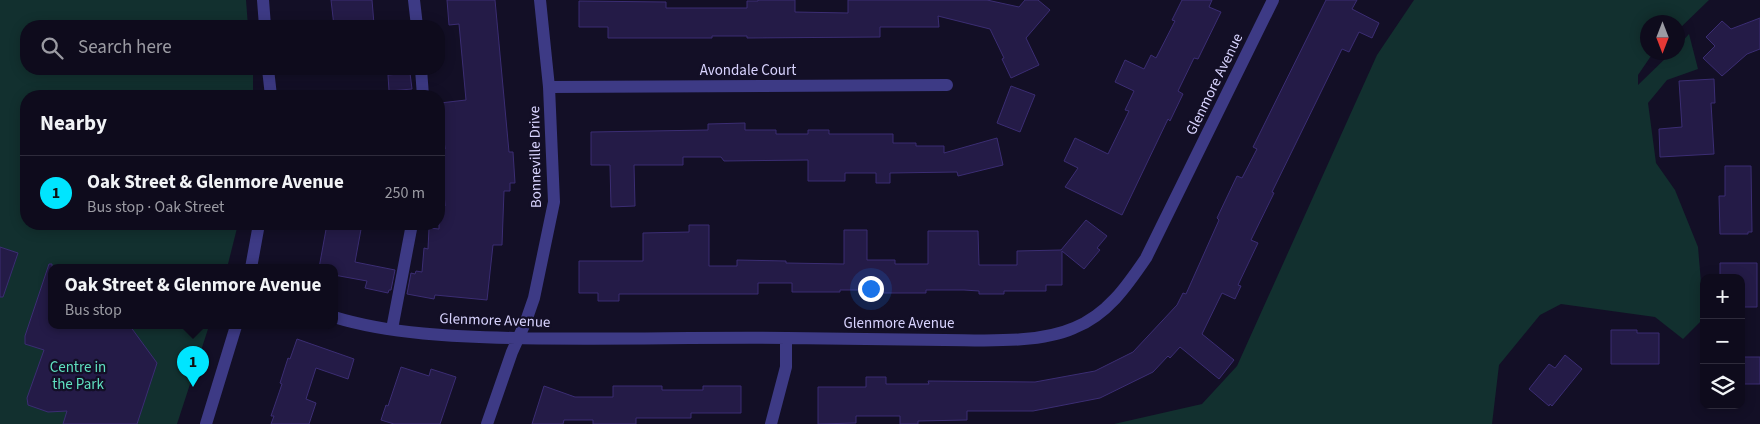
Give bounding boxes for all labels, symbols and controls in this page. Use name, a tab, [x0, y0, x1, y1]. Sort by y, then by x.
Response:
north arrow	[1640, 15, 1685, 60]
search box	[20, 20, 445, 75]
street label: Glenmore Avenue	[1181, 30, 1248, 139]
icon: search	[38, 34, 66, 62]
text: Search here	[78, 34, 172, 61]
street label: Avondale Court	[700, 60, 796, 81]
street label: Bonneville Drive	[524, 106, 547, 208]
text: Nearby	[40, 108, 107, 138]
text: Oak Street & Glenmore Avenue	[87, 169, 344, 196]
text: 1	[52, 182, 60, 204]
text: 250 m	[385, 182, 425, 204]
text: Bus stop · Oak Street	[87, 196, 224, 218]
popup	[48, 264, 338, 329]
text: Oak Street & Glenmore Avenue	[65, 272, 321, 299]
map controls	[1700, 274, 1745, 409]
button: +	[1700, 274, 1745, 319]
your location	[858, 276, 884, 302]
text: Bus stop	[65, 299, 122, 321]
street label: Glenmore Avenue	[439, 308, 551, 333]
street label: Glenmore Avenue	[843, 313, 955, 334]
button: −	[1700, 319, 1745, 364]
pin: 1	[177, 346, 209, 387]
park label: Centre in the Park	[50, 357, 106, 395]
button: layers	[1700, 364, 1745, 409]

